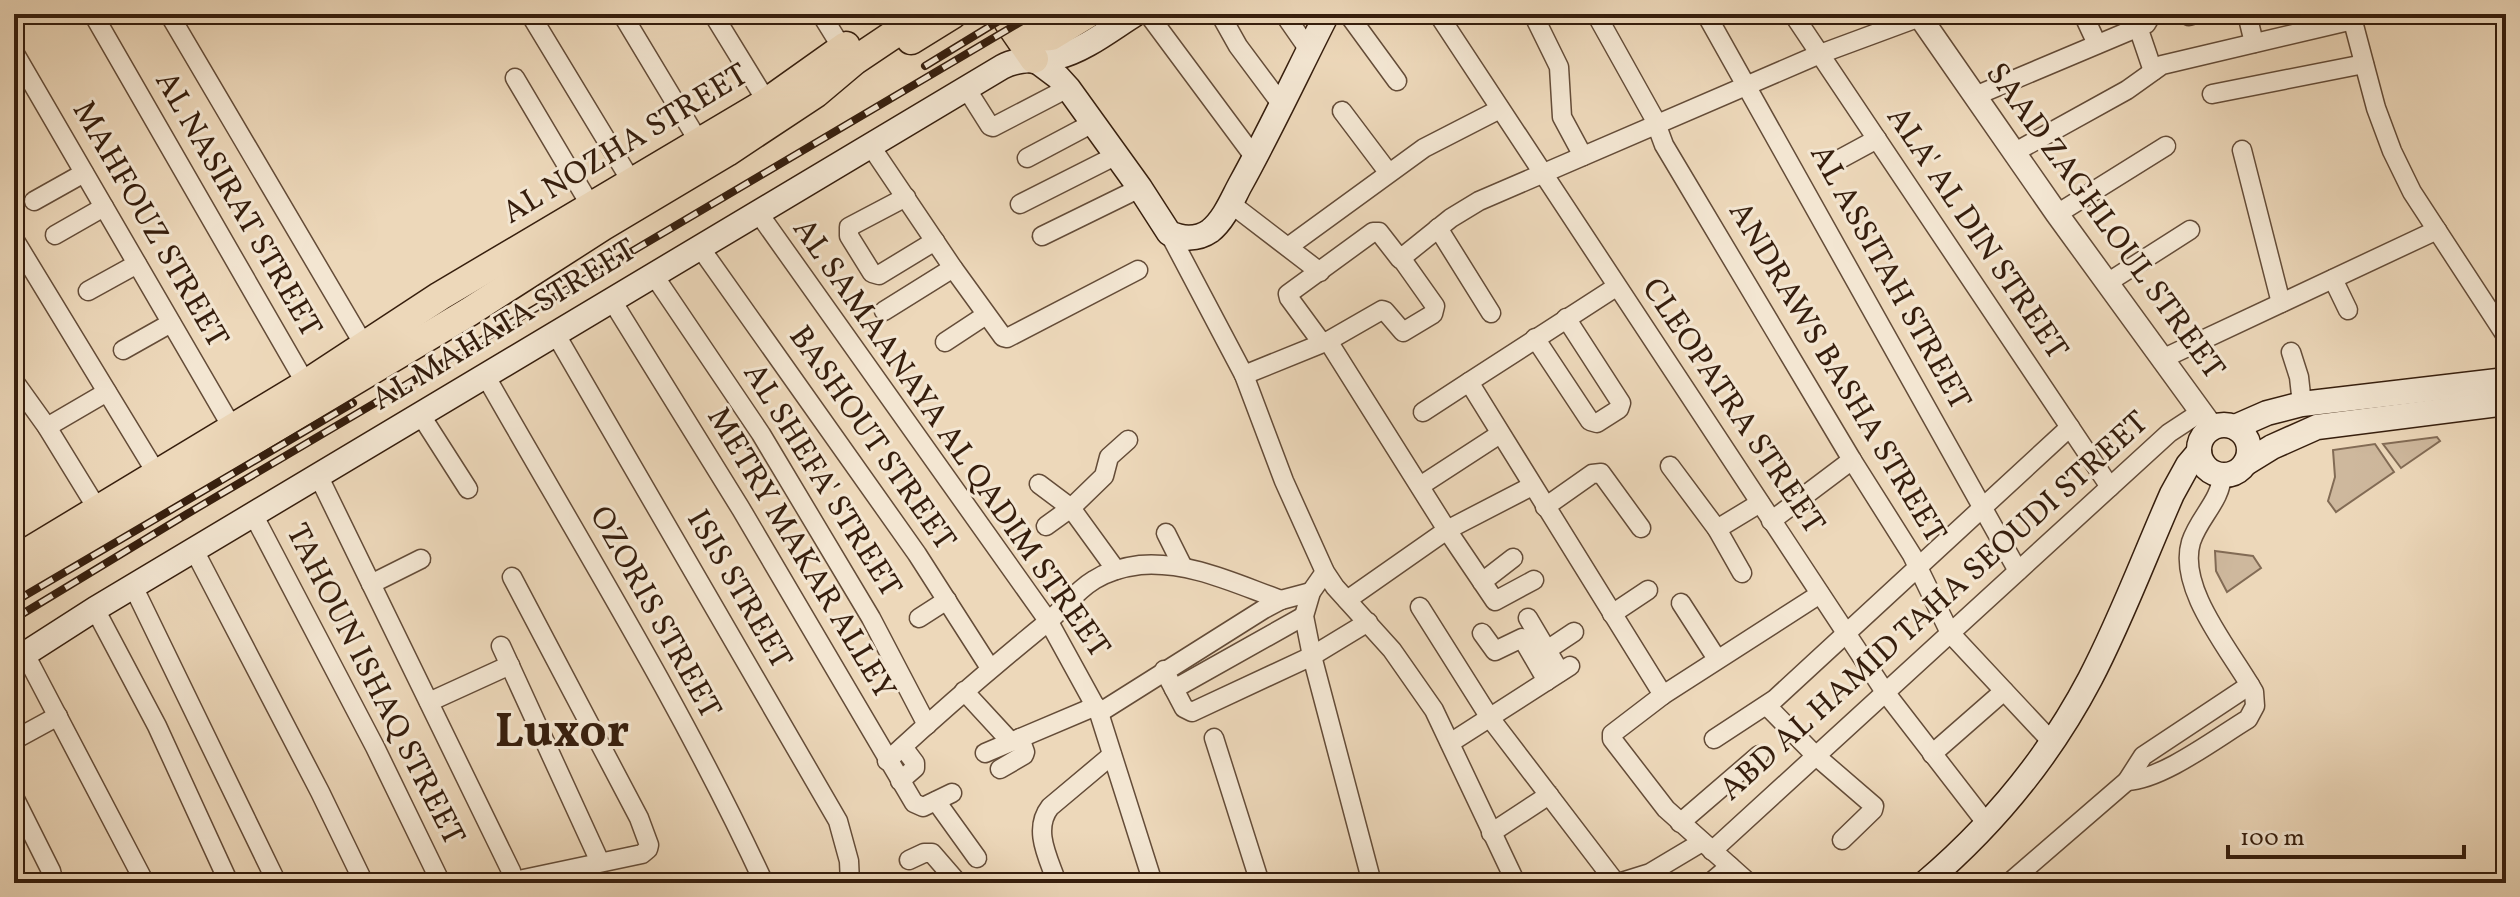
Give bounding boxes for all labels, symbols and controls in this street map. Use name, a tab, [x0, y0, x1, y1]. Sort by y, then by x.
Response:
street label: AL NOZHA STREET	[495, 54, 757, 236]
street label: SAAD ZAGHLOUL STREET	[1974, 55, 2234, 389]
street label: AL NASIRAT STREET	[143, 64, 331, 346]
street label: MAHFOUZ STREET	[60, 93, 238, 357]
street label: ALA' AL DIN STREET	[1875, 99, 2077, 369]
street label: AL ASSITAH STREET	[1798, 137, 1980, 419]
street label: ANDRAWS BASHA STREET	[1716, 194, 1956, 552]
street label: AL SAMAANAYA AL QADIM STREET	[781, 210, 1119, 668]
street label: AL MAHATA STREET	[364, 229, 646, 423]
street label: CLEOPATRA STREET	[1630, 270, 1834, 544]
street label: BASHOUT STREET	[777, 318, 965, 560]
street label: AL SHEFA' STREET	[731, 355, 911, 607]
street label: METRY MAKAR ALLEY	[695, 399, 905, 709]
street label: ABD AL HAMID TAHA SEOUDI STREET	[1711, 402, 2159, 812]
street label: OZORIS STREET	[577, 499, 731, 727]
street label: ISIS STREET	[675, 502, 801, 678]
street label: TAHOUN ISHAQ STREET	[274, 517, 474, 853]
district label: Luxor	[495, 700, 629, 767]
scale bar	[2228, 809, 2464, 859]
text: 100 m	[2240, 822, 2305, 856]

